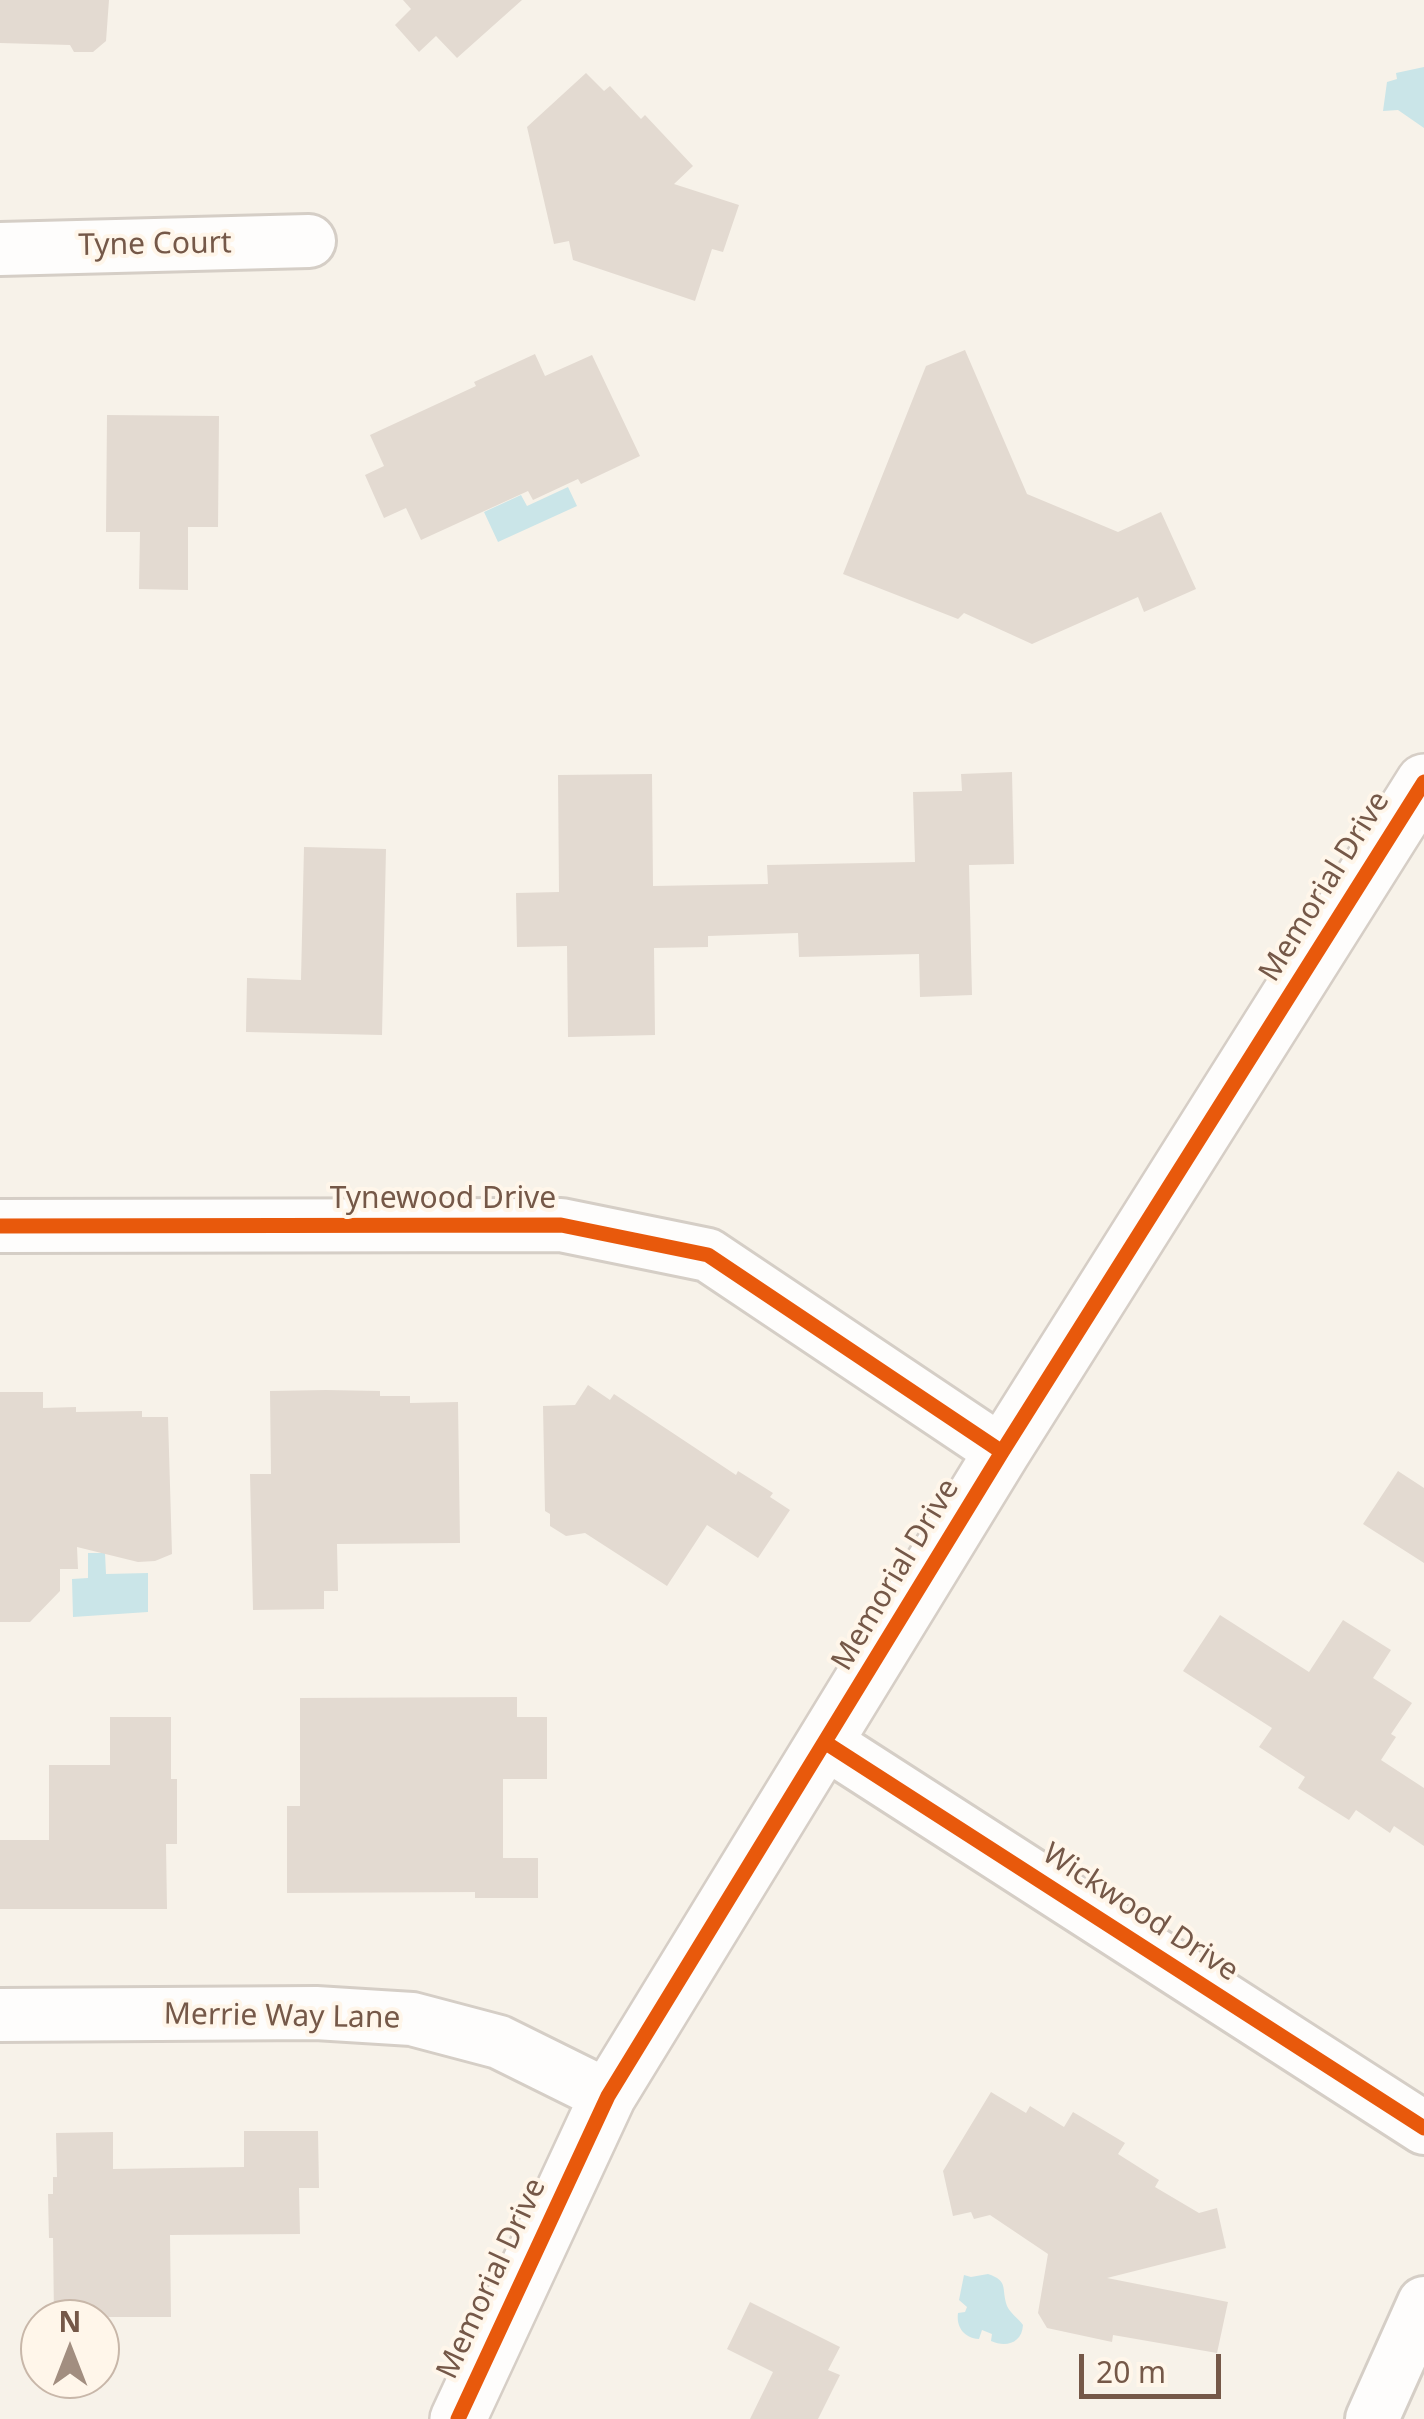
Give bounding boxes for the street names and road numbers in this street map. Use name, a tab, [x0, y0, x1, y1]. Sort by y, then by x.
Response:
street label: Tyne Court	[78, 226, 232, 264]
street label: Memorial Drive	[1252, 785, 1398, 989]
street label: Tynewood Drive	[330, 1181, 556, 1217]
street label: Memorial Drive	[825, 1473, 967, 1677]
street label: Wickwood Drive	[1035, 1836, 1245, 1990]
street label: Merrie Way Lane	[163, 1997, 401, 2037]
street label: Memorial Drive	[430, 2173, 554, 2385]

